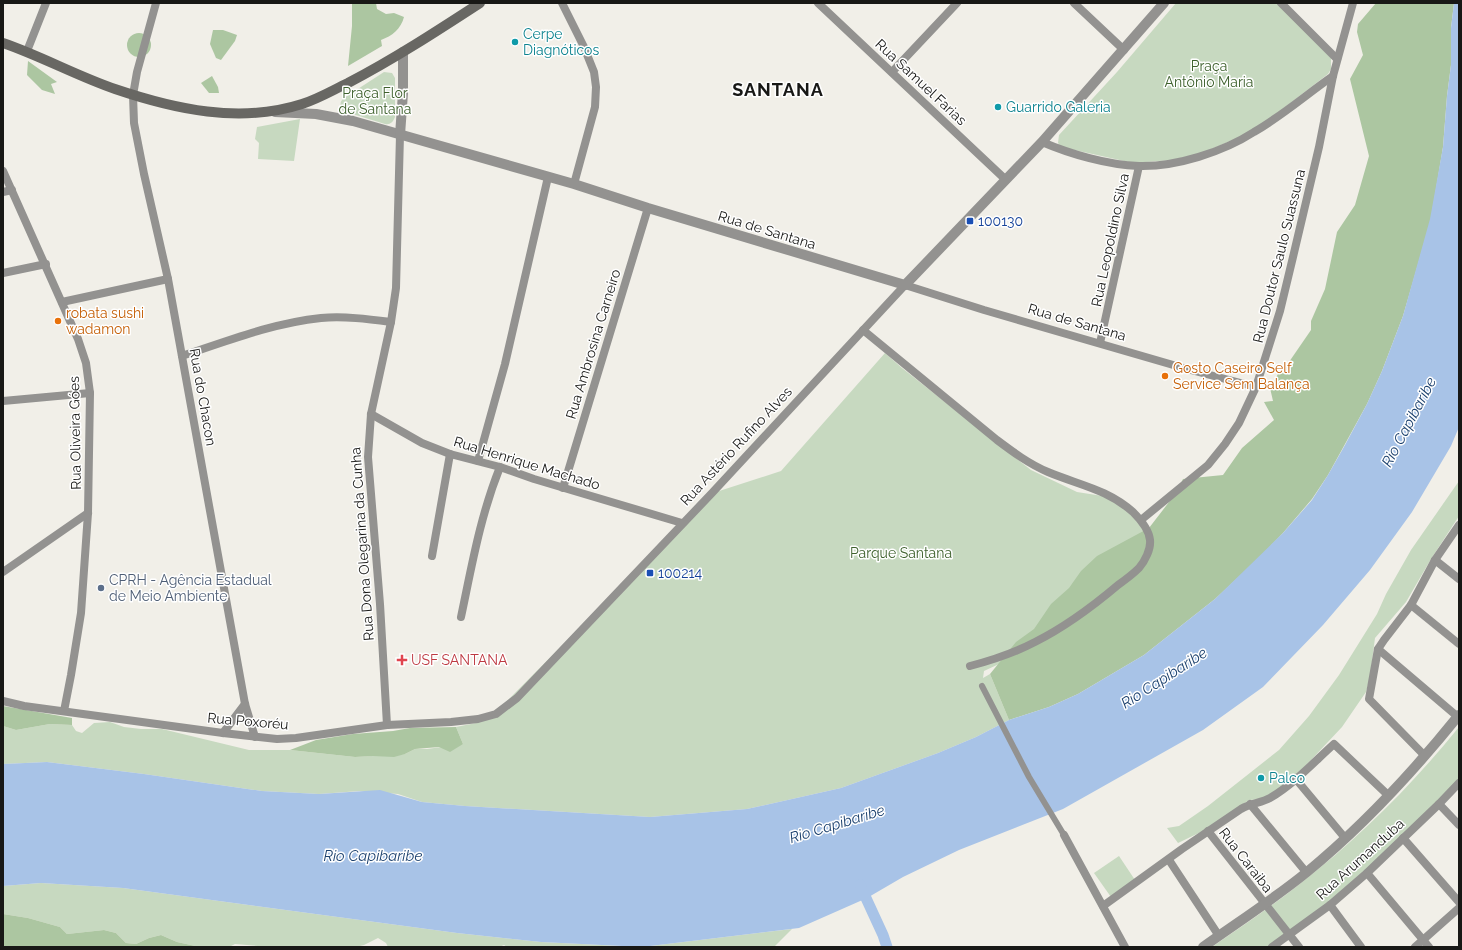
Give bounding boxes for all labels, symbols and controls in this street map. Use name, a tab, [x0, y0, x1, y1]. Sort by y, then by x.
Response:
place label: Cerpe Diagnóticos	[523, 26, 599, 58]
street label: Rua Samuel Farias	[872, 36, 970, 128]
marker: Cerpe Diagnóticos	[510, 37, 520, 47]
park label: Praça Antônio Maria	[1164, 58, 1254, 90]
district label: SANTANA	[732, 79, 824, 100]
park label: Praça Flor de Santana	[339, 85, 411, 117]
place label: Guarrido Galeria	[1006, 99, 1111, 115]
marker: Guarrido Galeria	[993, 102, 1003, 112]
street label: Rua Doutor Saulo Suassuna	[1250, 167, 1308, 345]
street label: Rua Leopoldino Silva	[1088, 172, 1132, 308]
street label: Rua de Santana	[716, 208, 818, 252]
place label: 100130	[978, 213, 1023, 229]
marker: 100130	[965, 216, 975, 226]
street label: Rua Ambrosina Carneiro	[563, 267, 623, 421]
street label: Rua de Santana	[1026, 300, 1128, 344]
place label: robata sushi wadamon	[66, 305, 144, 337]
marker: robata sushi wadamon	[53, 316, 63, 326]
street label: Rua do Chacon	[187, 347, 219, 447]
place label: Gosto Caseiro Self Service Sem Balança	[1173, 360, 1310, 392]
marker: Gosto Caseiro Self Service Sem Balança	[1160, 371, 1170, 381]
water label: Rio Capibaribe	[1378, 374, 1440, 470]
street label: Rua Oliveira Góes	[66, 376, 84, 490]
street label: Rua Astério Rufino Alves	[677, 383, 795, 509]
street label: Rua Henrique Machado	[452, 433, 602, 493]
street label: Rua Dona Olegarina da Cunha	[347, 447, 377, 641]
park label: Parque Santana	[850, 545, 952, 561]
place label: 100214	[658, 565, 702, 581]
marker: 100214	[645, 568, 655, 578]
place label: CPRH - Agência Estadual de Meio Ambiente	[109, 572, 272, 604]
marker: CPRH - Agência Estadual de Meio Ambiente	[96, 583, 106, 593]
water label: Rio Capibaribe	[1118, 644, 1210, 712]
place label: USF SANTANA	[411, 652, 508, 668]
marker: USF SANTANA	[396, 654, 408, 666]
street label: Rua Poxoréu	[207, 709, 289, 733]
place label: Palco	[1269, 770, 1305, 786]
marker: Palco	[1256, 773, 1266, 783]
water label: Rio Capibaribe	[787, 801, 887, 847]
street label: Rua Arumanduba	[1313, 815, 1407, 903]
street label: Rua Caraiba	[1216, 824, 1276, 896]
water label: Rio Capibaribe	[324, 847, 422, 865]

